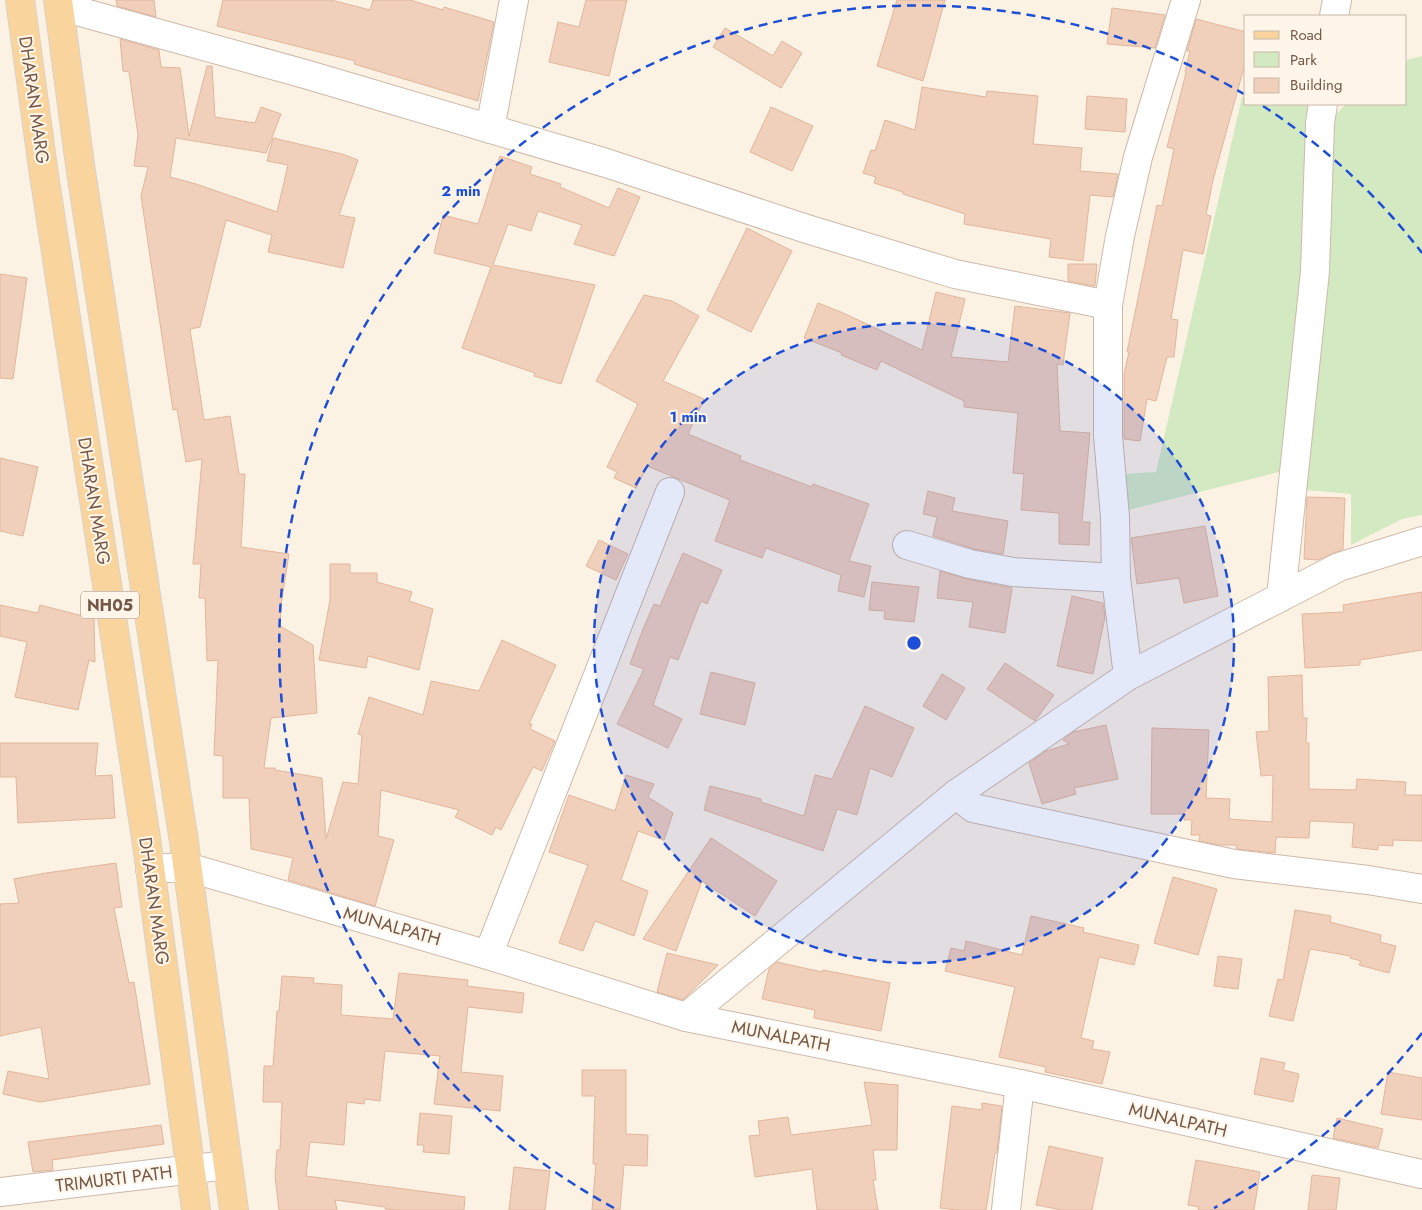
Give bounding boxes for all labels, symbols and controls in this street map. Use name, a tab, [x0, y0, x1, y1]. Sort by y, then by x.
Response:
legend	[1244, 15, 1407, 105]
text: Road	[1290, 24, 1322, 46]
street label: DHARAN MARG	[12, 34, 56, 166]
text: Park	[1290, 49, 1317, 71]
text: Building	[1290, 74, 1342, 96]
text: 2 min	[441, 180, 481, 202]
text: 1 min	[669, 406, 707, 428]
street label: DHARAN MARG	[71, 435, 117, 567]
road number: NH05	[81, 592, 139, 618]
centre of rings	[905, 634, 923, 652]
street label: DHARAN MARG	[132, 835, 176, 967]
street label: MUNALPATH	[340, 900, 444, 952]
street label: MUNALPATH	[729, 1014, 833, 1058]
street label: MUNALPATH	[1126, 1096, 1230, 1144]
street label: TRIMURTI PATH	[54, 1159, 174, 1199]

